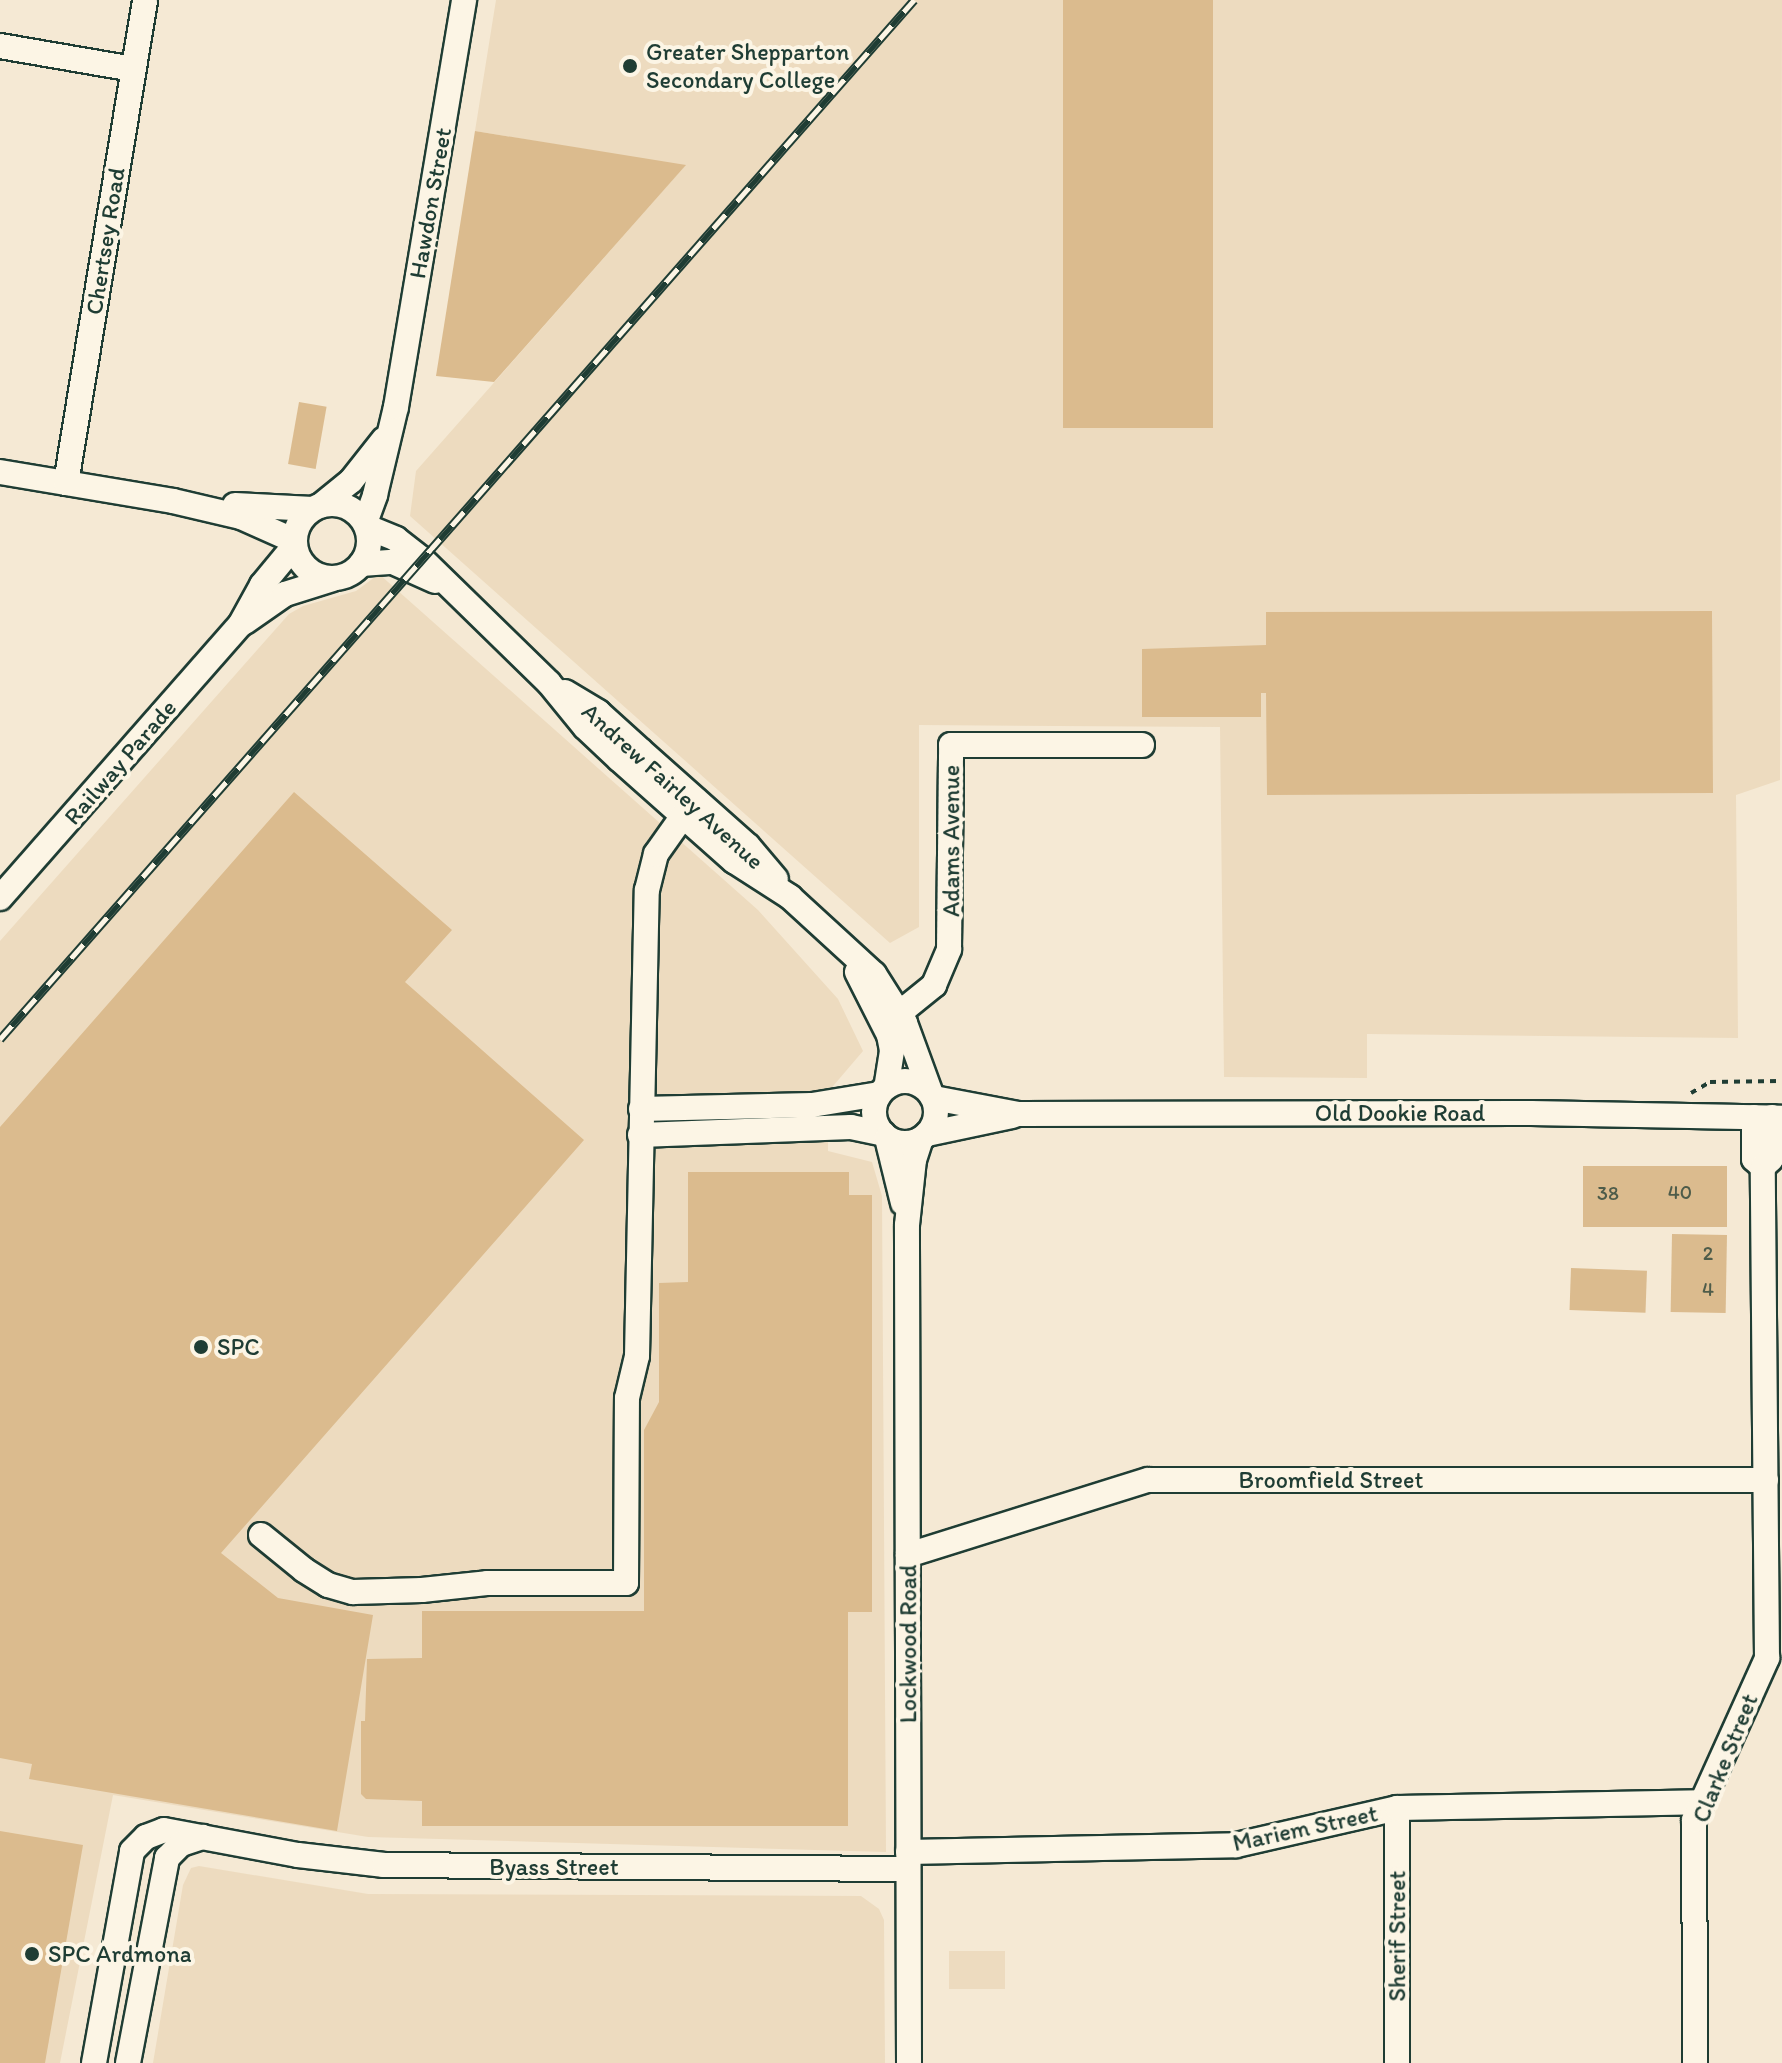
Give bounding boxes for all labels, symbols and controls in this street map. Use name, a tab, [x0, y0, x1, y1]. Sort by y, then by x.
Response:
place label: Greater Shepparton Secondary College	[646, 38, 849, 94]
marker: Greater Shepparton Secondary College	[621, 57, 639, 75]
street label: Hawdon Street	[403, 125, 457, 281]
street label: Chertsey Road	[79, 166, 131, 316]
street label: Railway Parade	[58, 693, 182, 831]
street label: Andrew Fairley Avenue	[576, 697, 770, 875]
street label: Adams Avenue	[937, 765, 965, 917]
street label: Old Dookie Road	[1315, 1099, 1485, 1127]
house number: 40	[1668, 1180, 1692, 1204]
house number: 38	[1597, 1181, 1619, 1205]
house number: 2	[1703, 1241, 1713, 1265]
house number: 4	[1702, 1277, 1714, 1301]
place label: SPC	[217, 1333, 260, 1361]
marker: SPC	[192, 1338, 210, 1356]
street label: Broomfield Street	[1239, 1466, 1423, 1494]
street label: Lockwood Road	[894, 1565, 922, 1723]
street label: Clarke Street	[1686, 1689, 1764, 1827]
street label: Mariem Street	[1230, 1799, 1380, 1857]
street label: Byass Street	[489, 1853, 619, 1881]
street label: Sherif Street	[1383, 1871, 1411, 2001]
place label: SPC Ardmona	[48, 1940, 192, 1968]
marker: SPC Ardmona	[23, 1945, 41, 1963]

